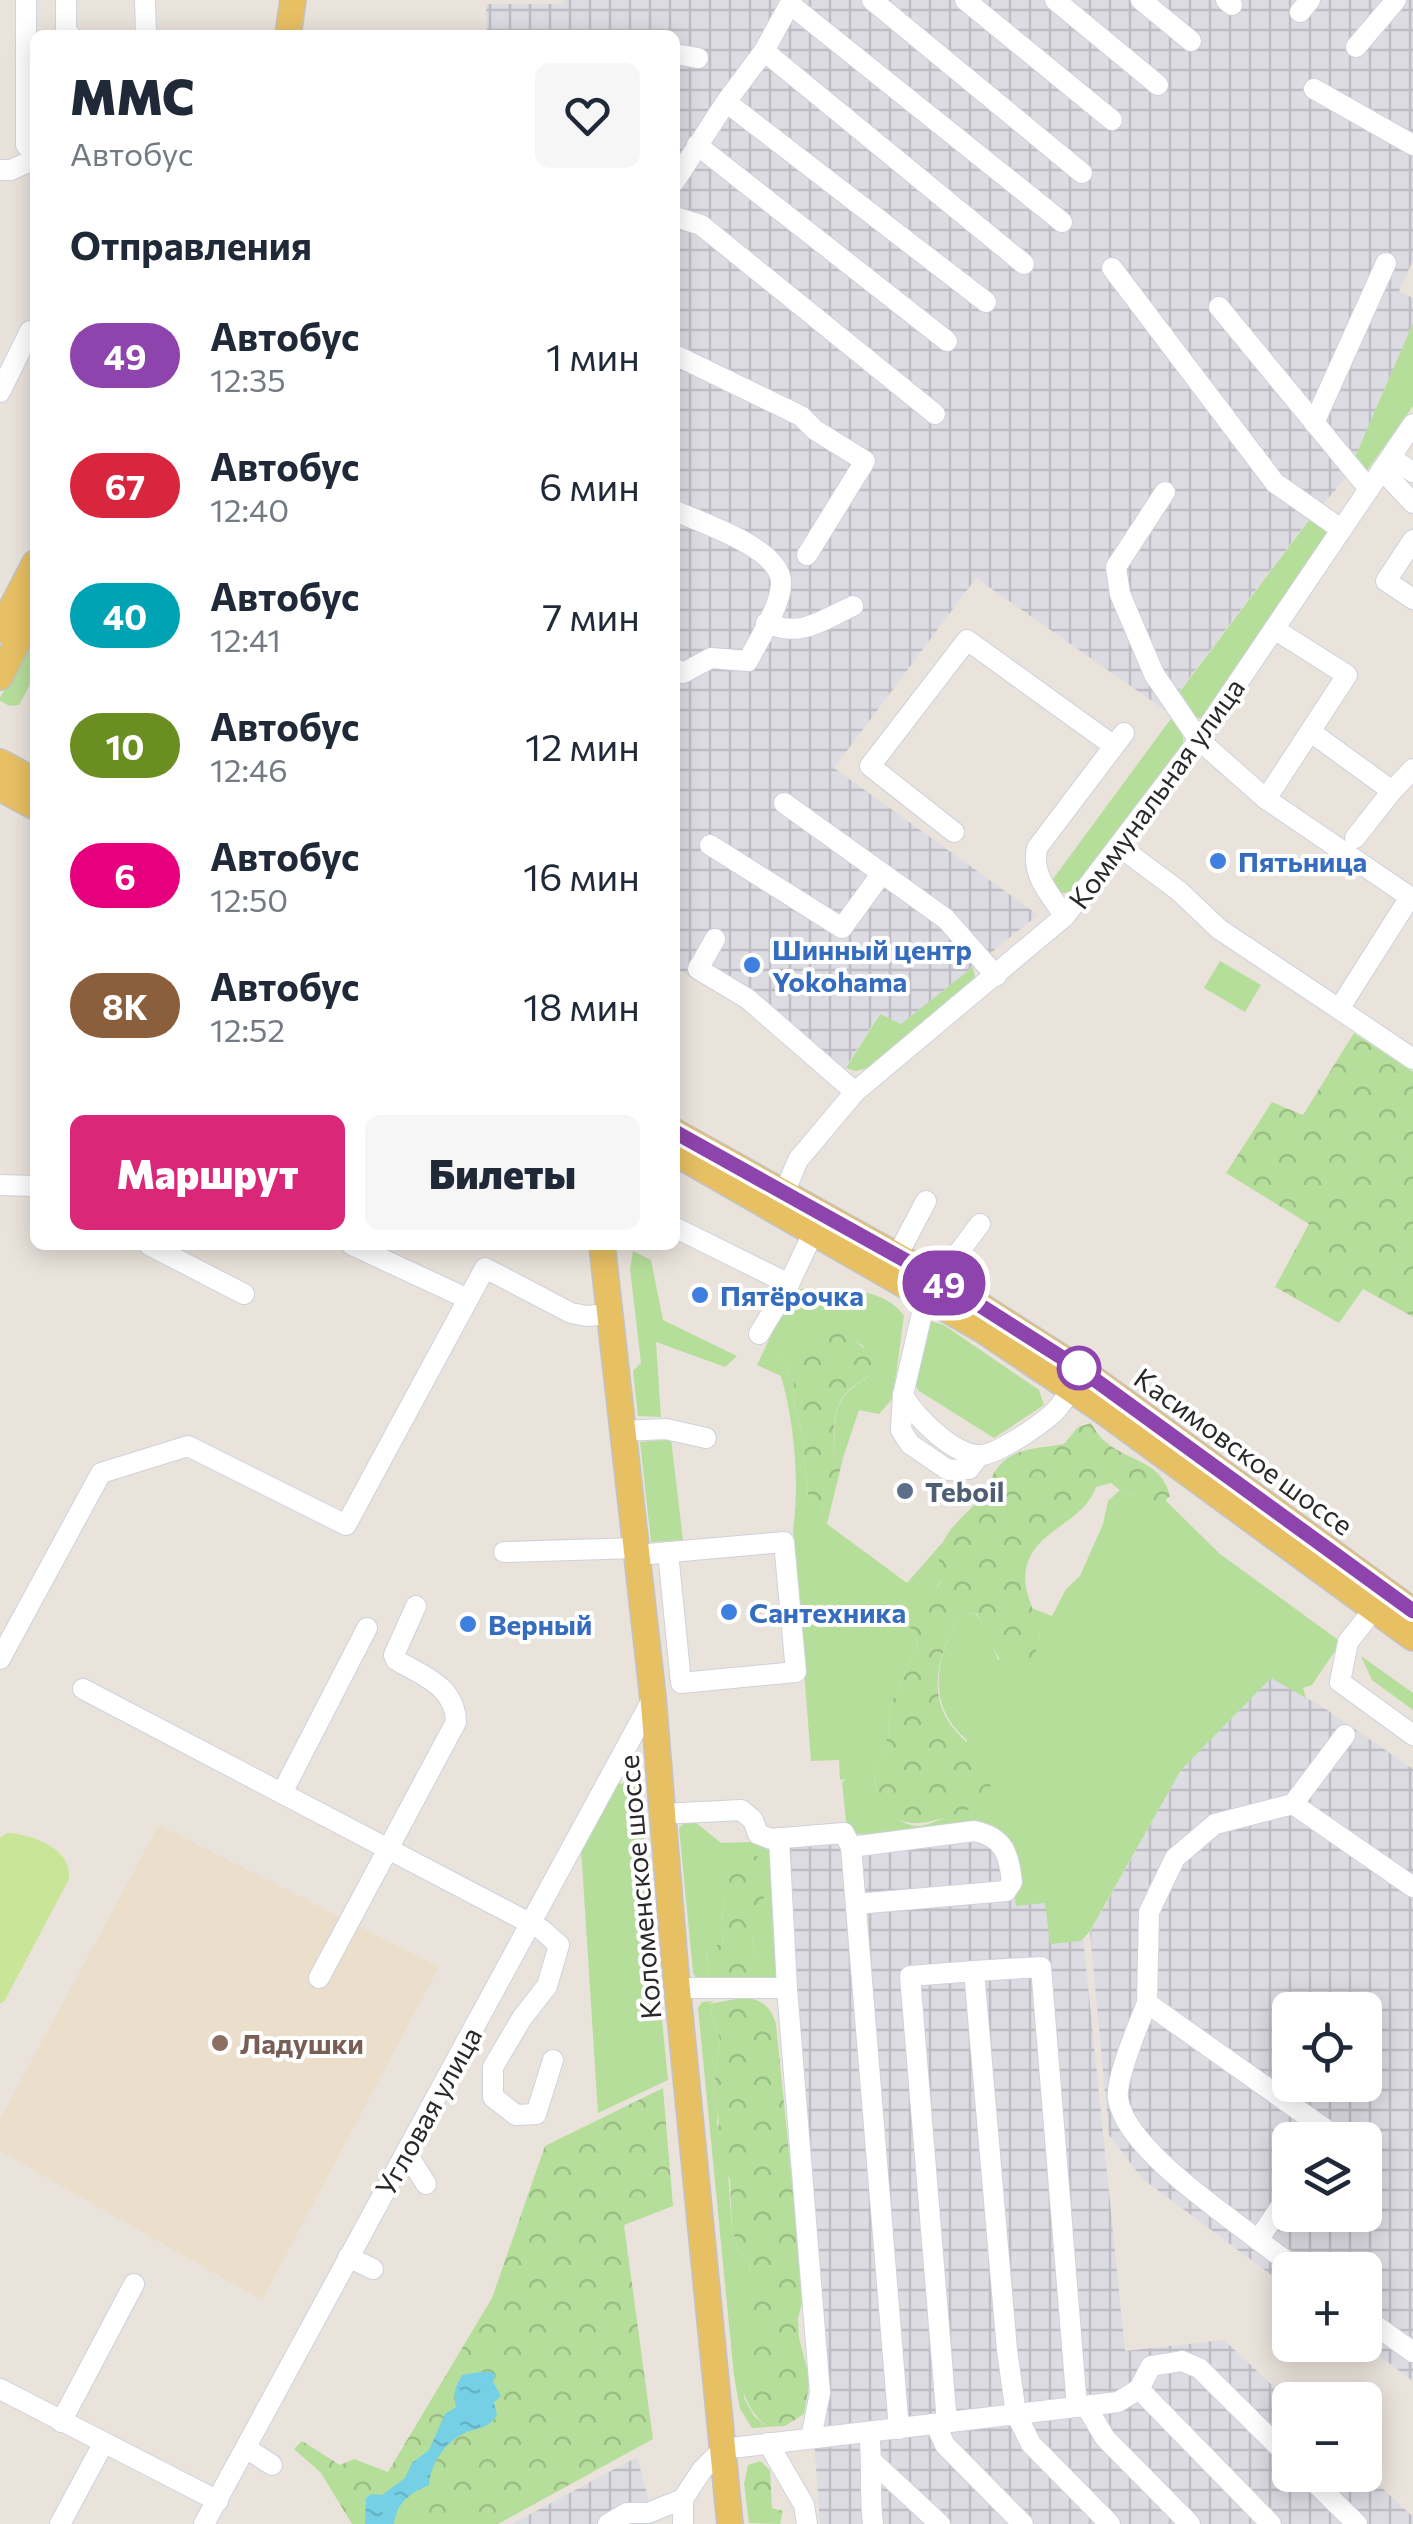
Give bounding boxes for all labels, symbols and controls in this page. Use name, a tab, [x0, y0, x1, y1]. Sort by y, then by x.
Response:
button: heart	[535, 63, 640, 168]
text: ММС	[70, 66, 195, 125]
text: Автобус	[70, 133, 194, 173]
text: Отправления	[70, 221, 312, 268]
text: Автобус	[210, 312, 360, 359]
text: 1 мин	[546, 332, 640, 379]
text: 49	[103, 334, 147, 377]
text: 12:35	[210, 359, 286, 399]
text: Автобус	[210, 442, 360, 489]
text: 6 мин	[539, 462, 640, 509]
text: 67	[105, 464, 145, 507]
text: 12:40	[210, 489, 289, 529]
text: Автобус	[210, 572, 360, 619]
text: 7 мин	[542, 592, 640, 639]
text: 40	[103, 594, 147, 637]
text: 12:41	[210, 619, 281, 659]
street label: Коммунальная улица	[1061, 671, 1251, 915]
text: Автобус	[210, 702, 360, 749]
text: 12 мин	[525, 722, 640, 769]
text: 10	[105, 724, 145, 767]
text: 12:46	[210, 749, 288, 789]
text: Автобус	[210, 832, 360, 879]
place label: Пятьница	[1238, 844, 1367, 878]
marker: Пятьница	[1207, 850, 1229, 872]
text: 16 мин	[523, 852, 640, 899]
text: 6	[114, 854, 136, 897]
text: 12:50	[210, 879, 288, 919]
place label: Шинный центр Yokohama	[772, 932, 972, 998]
marker: Шинный центр Yokohama	[741, 954, 763, 976]
text: Автобус	[210, 962, 360, 1009]
text: 18 мин	[523, 982, 640, 1029]
text: 8К	[102, 984, 148, 1027]
text: 12:52	[210, 1009, 285, 1049]
button: Маршрут	[70, 1115, 345, 1230]
button: Билеты	[365, 1115, 640, 1230]
line badge: 49	[899, 1250, 989, 1316]
text: 49	[922, 1262, 966, 1305]
place label: Пятёрочка	[720, 1278, 864, 1312]
marker: Пятёрочка	[689, 1284, 711, 1306]
unlabelled marker	[1058, 1347, 1100, 1389]
street label: Касимовское шоссе	[1128, 1360, 1360, 1542]
place label: Teboil	[925, 1474, 1004, 1508]
marker: Teboil	[894, 1480, 916, 1502]
place label: Сантехника	[749, 1595, 906, 1629]
marker: Сантехника	[718, 1601, 740, 1623]
place label: Верный	[488, 1607, 592, 1641]
marker: Верный	[457, 1613, 479, 1635]
street label: Коломенское шоссе	[611, 1753, 667, 2021]
map controls	[1272, 1992, 1382, 2492]
button: locate	[1272, 1992, 1382, 2102]
street label: Угловая улица	[368, 2021, 488, 2201]
place label: Ладушки	[240, 2026, 364, 2060]
marker: Ладушки	[209, 2032, 231, 2054]
button: layers	[1272, 2122, 1382, 2232]
button: +	[1272, 2252, 1382, 2362]
button: −	[1272, 2382, 1382, 2492]

